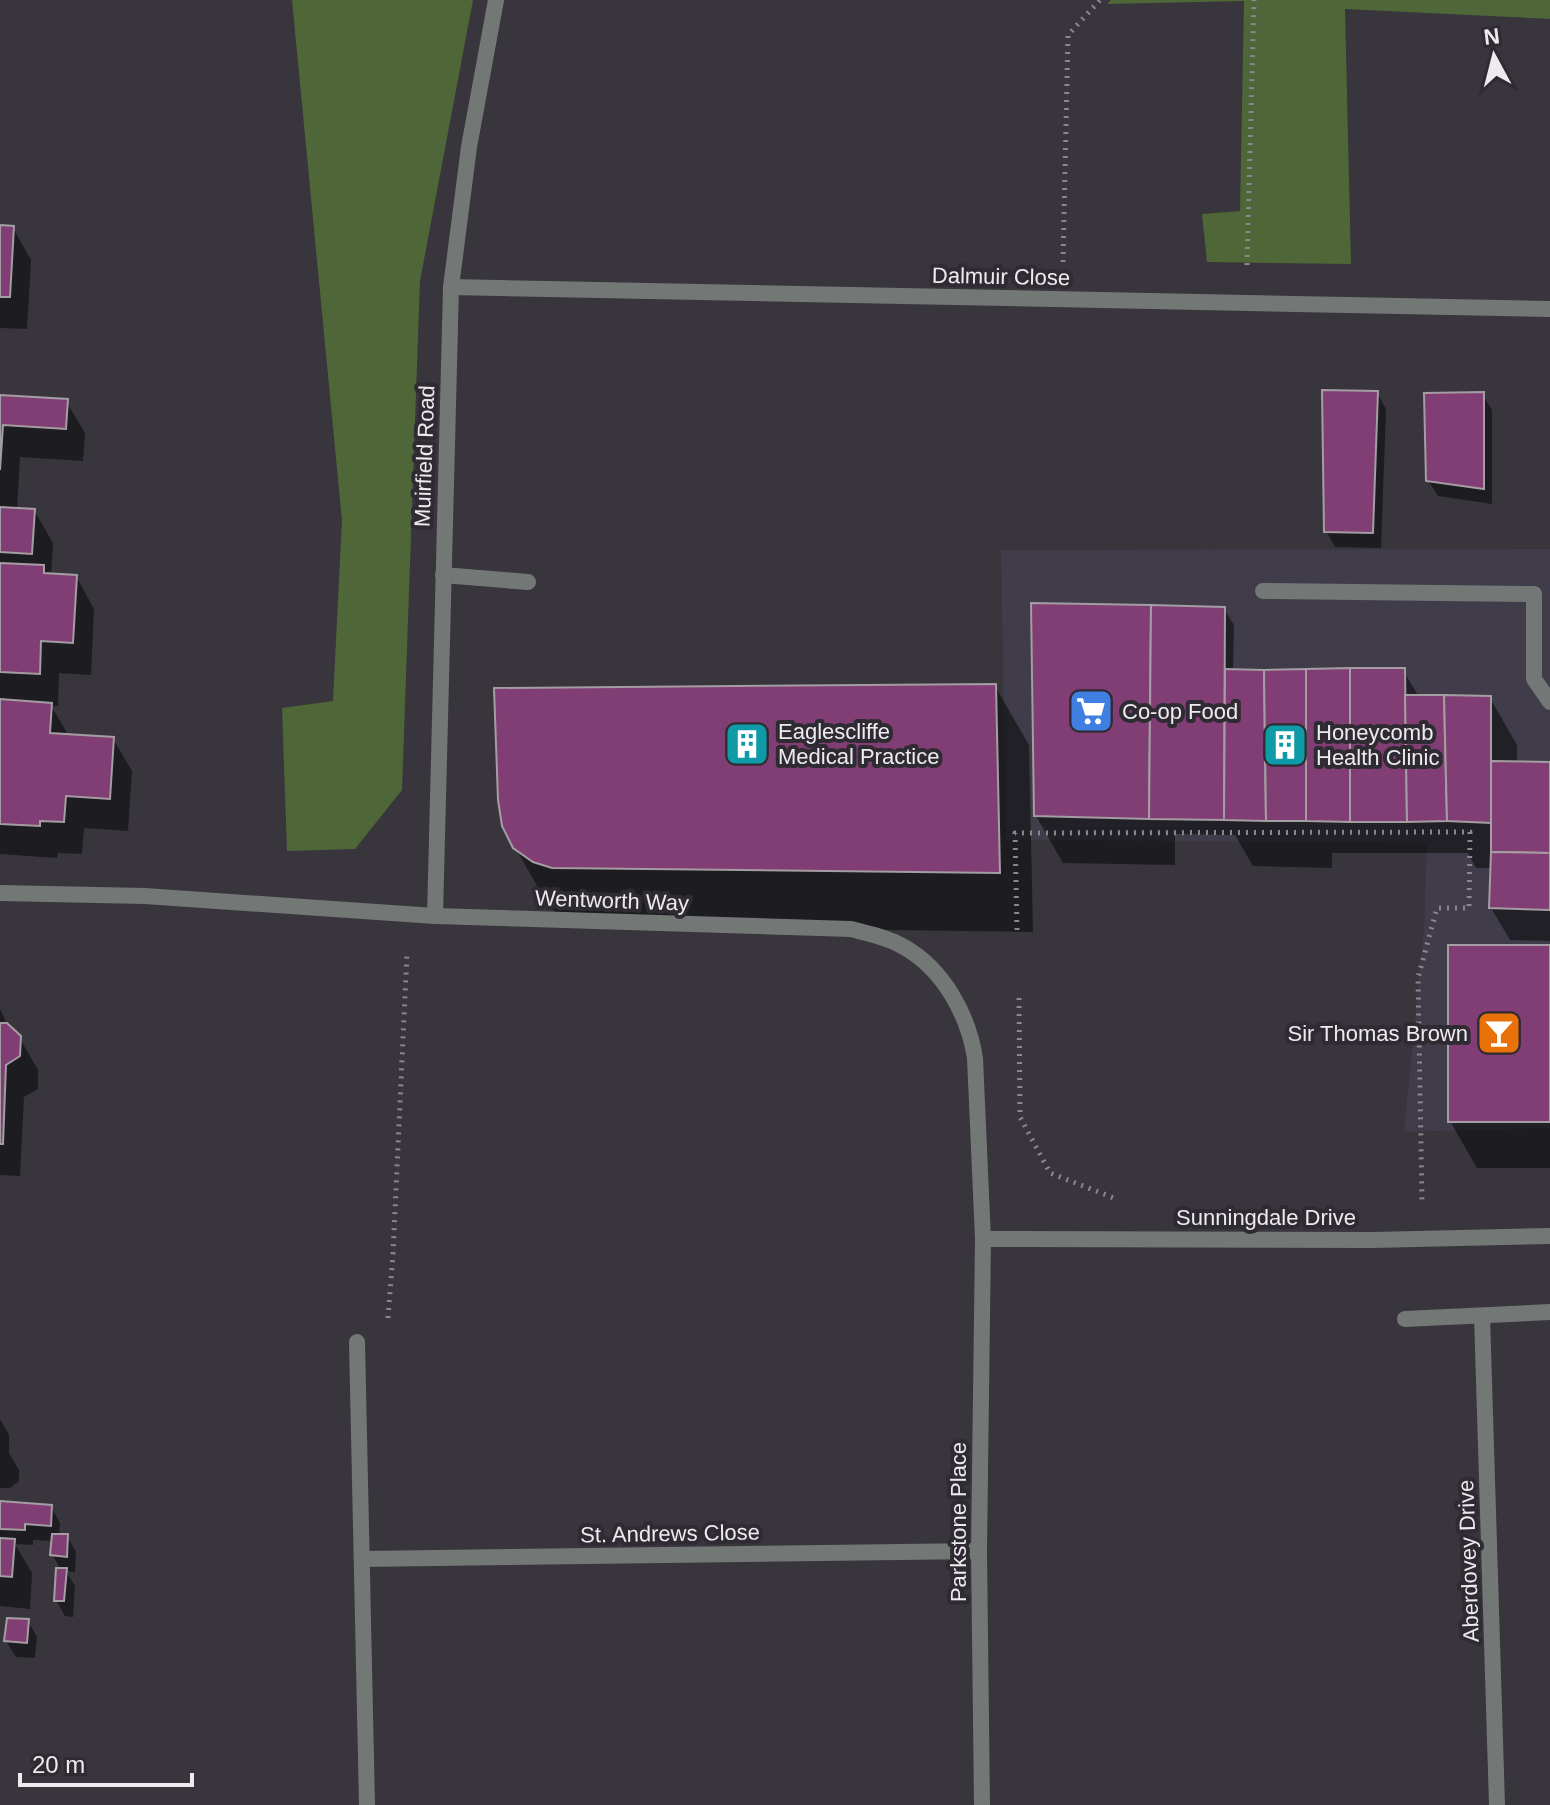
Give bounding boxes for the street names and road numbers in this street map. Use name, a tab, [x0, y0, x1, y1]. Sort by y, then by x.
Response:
street label: Dalmuir Close	[932, 263, 1070, 290]
street label: Muirfield Road	[410, 385, 439, 527]
street label: Wentworth Way	[535, 885, 689, 916]
street label: Sunningdale Drive	[1176, 1205, 1356, 1230]
street label: Parkstone Place	[946, 1442, 971, 1602]
street label: Aberdovey Drive	[1453, 1479, 1484, 1643]
street label: St. Andrews Close	[580, 1519, 760, 1548]

